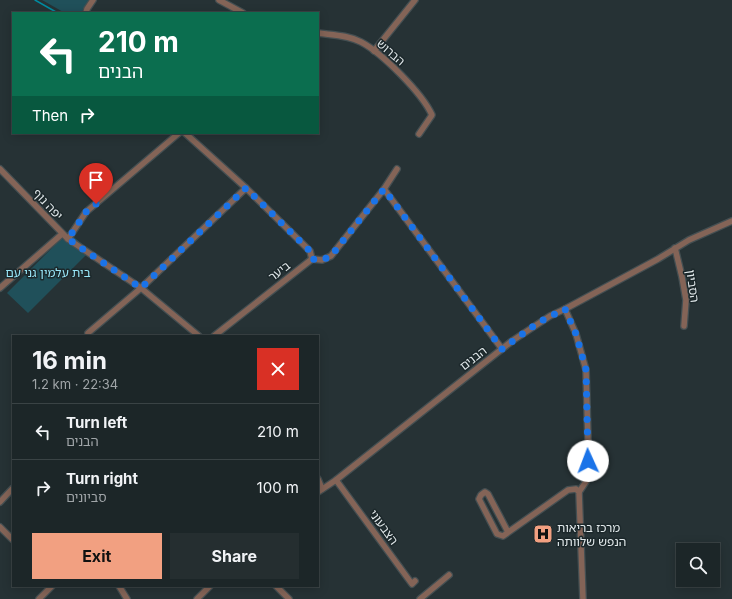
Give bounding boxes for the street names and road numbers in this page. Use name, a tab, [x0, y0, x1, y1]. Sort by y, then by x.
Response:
street label: הברוש	[374, 36, 408, 68]
street label: יפה נוף	[30, 185, 66, 223]
street label: ביער	[265, 258, 293, 284]
street label: הסביון	[683, 269, 703, 303]
street label: הבנים	[456, 343, 490, 373]
street label: הצבעוני	[366, 507, 402, 547]

